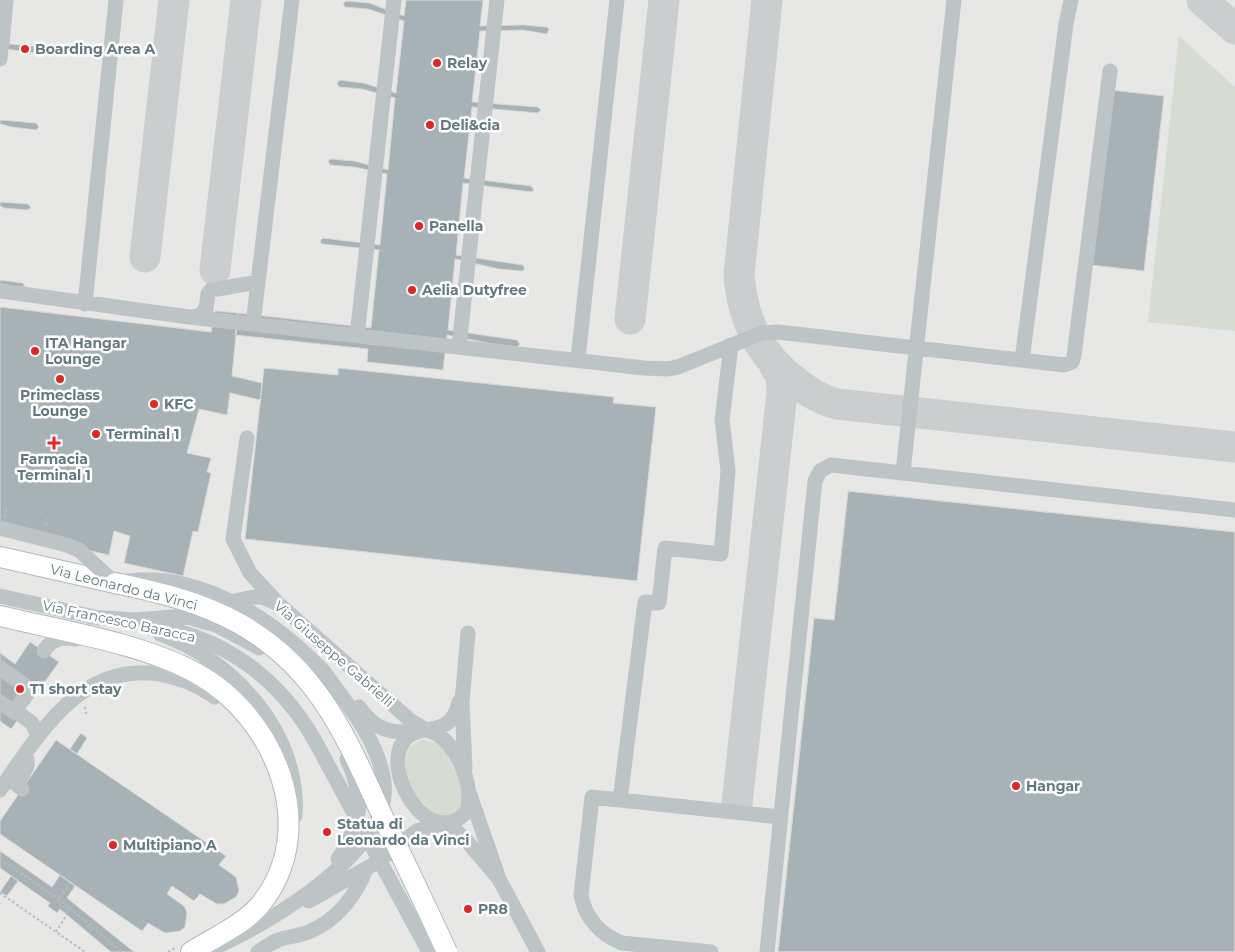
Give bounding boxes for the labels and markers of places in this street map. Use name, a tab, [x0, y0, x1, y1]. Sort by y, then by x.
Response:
place label: Boarding Area A	[35, 40, 156, 58]
marker: Boarding Area A	[19, 43, 31, 55]
place label: Relay	[447, 54, 488, 72]
marker: Relay	[431, 57, 443, 69]
place label: Deli&cia	[440, 116, 500, 134]
marker: Deli&cia	[424, 119, 436, 131]
place label: Panella	[429, 217, 483, 235]
marker: Panella	[413, 220, 425, 232]
place label: Aelia Dutyfree	[421, 281, 527, 299]
marker: Aelia Dutyfree	[406, 284, 418, 296]
place label: ITA Hangar Lounge	[45, 334, 127, 368]
marker: ITA Hangar Lounge	[29, 345, 41, 357]
marker: Primeclass Lounge	[54, 373, 66, 385]
place label: Primeclass Lounge	[20, 386, 100, 420]
place label: KFC	[164, 395, 193, 413]
marker: KFC	[148, 398, 160, 410]
place label: Terminal 1	[106, 425, 180, 443]
marker: Terminal 1	[90, 428, 102, 440]
marker: Farmacia Terminal 1	[48, 437, 60, 449]
place label: Farmacia Terminal 1	[17, 450, 91, 484]
place label: T1 short stay	[30, 680, 122, 698]
marker: T1 short stay	[14, 683, 26, 695]
place label: Hangar	[1026, 777, 1080, 795]
marker: Hangar	[1010, 780, 1022, 792]
place label: Statua di Leonardo da Vinci	[337, 815, 470, 849]
marker: Statua di Leonardo da Vinci	[321, 826, 333, 838]
place label: Multipiano A	[123, 836, 217, 854]
marker: Multipiano A	[107, 839, 119, 851]
place label: PR8	[478, 900, 508, 918]
marker: PR8	[462, 903, 474, 915]

